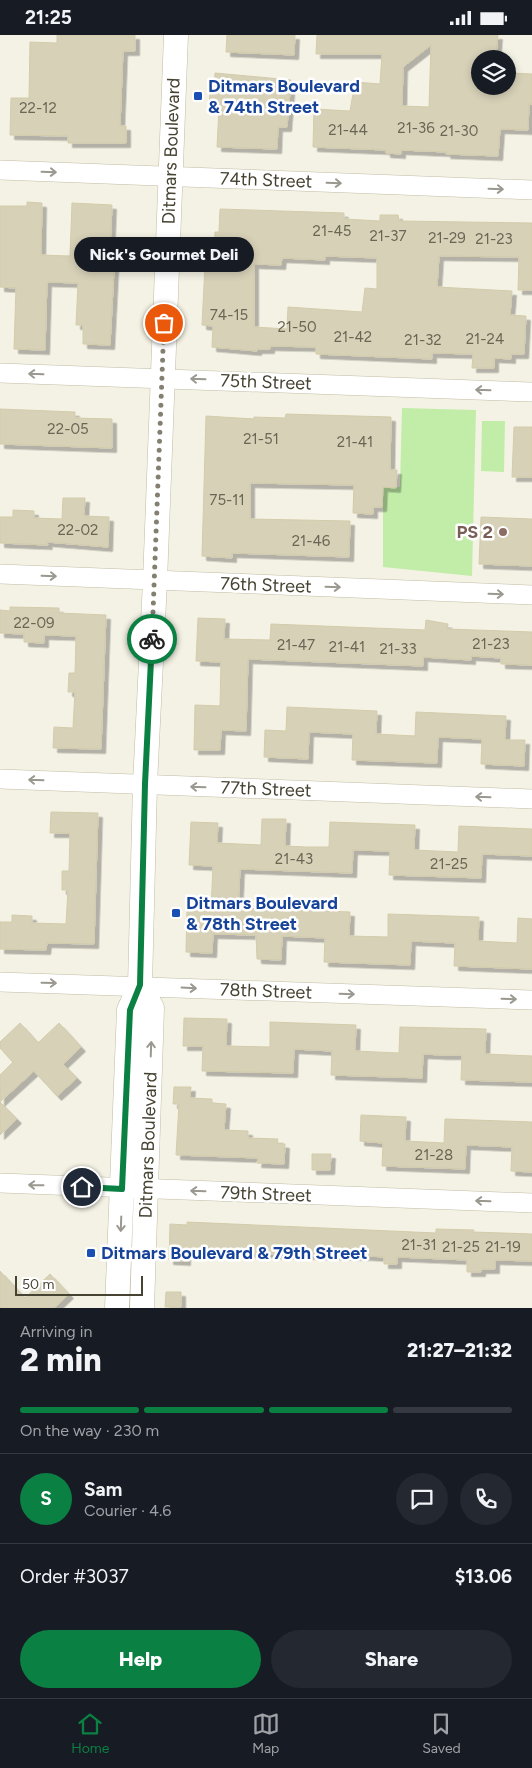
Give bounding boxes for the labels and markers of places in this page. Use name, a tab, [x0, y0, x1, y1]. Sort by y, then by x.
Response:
place label: Ditmars Boulevard & 74th Street	[208, 75, 360, 118]
marker: Ditmars Boulevard & 74th Street	[192, 90, 204, 102]
callout: Nick's Gourmet Deli	[74, 238, 254, 273]
pin	[143, 302, 185, 344]
place label: PS 2	[457, 521, 493, 543]
marker: PS 2	[497, 526, 509, 538]
place label: Ditmars Boulevard & 78th Street	[186, 892, 338, 935]
marker: Ditmars Boulevard & 78th Street	[170, 907, 182, 919]
pin	[61, 1166, 103, 1208]
place label: Ditmars Boulevard & 79th Street	[101, 1242, 368, 1264]
marker: Ditmars Boulevard & 79th Street	[85, 1247, 97, 1259]

